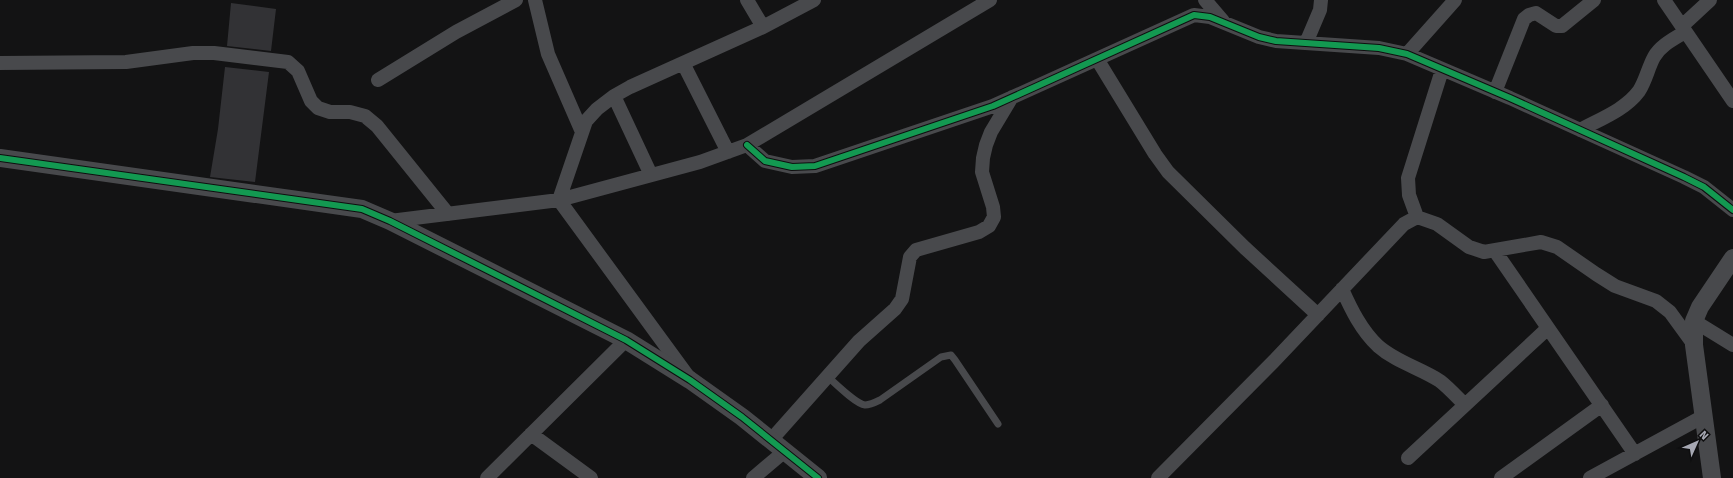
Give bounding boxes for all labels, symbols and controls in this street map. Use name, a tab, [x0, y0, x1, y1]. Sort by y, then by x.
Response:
north arrow	[1677, 422, 1717, 462]
text: N	[1697, 428, 1711, 442]

